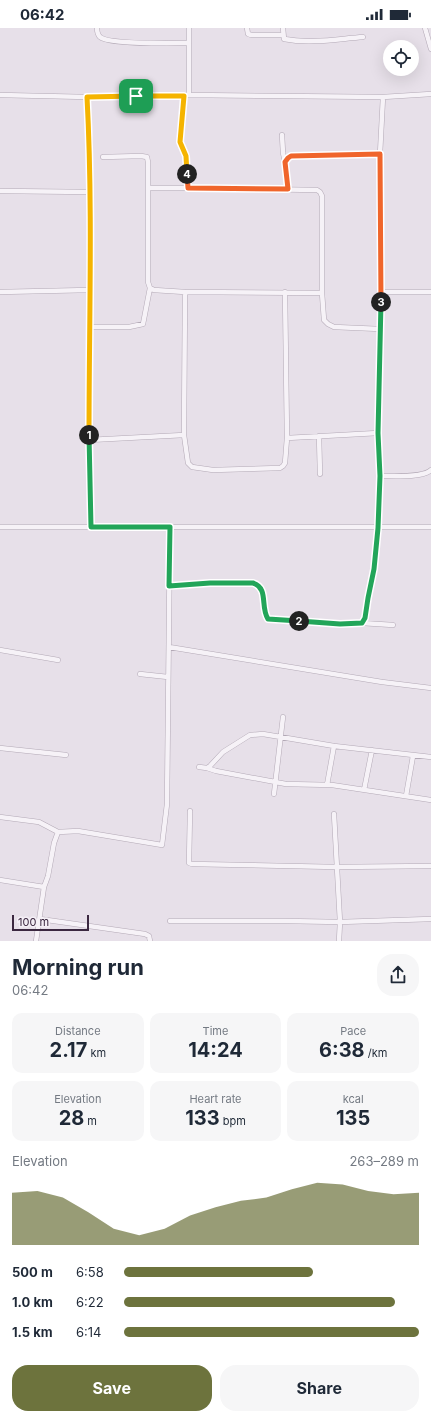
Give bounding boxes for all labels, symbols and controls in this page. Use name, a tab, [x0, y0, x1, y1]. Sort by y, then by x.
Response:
text: 06:42	[20, 5, 64, 24]
map controls	[383, 40, 419, 76]
button: locate	[383, 40, 419, 76]
pin	[119, 79, 153, 113]
icon: arrive	[125, 85, 147, 107]
pin: 4	[177, 164, 197, 184]
text: 4	[183, 167, 191, 181]
pin: 3	[371, 292, 391, 312]
text: 3	[377, 295, 385, 309]
pin: 1	[79, 425, 99, 445]
text: 1	[87, 428, 91, 442]
pin: 2	[289, 611, 309, 631]
text: 2	[296, 614, 302, 628]
scale bar	[12, 913, 89, 932]
text: 100 m	[18, 915, 49, 929]
text: Morning run	[12, 954, 144, 980]
button: share	[377, 954, 419, 996]
text: 06:42	[12, 982, 48, 998]
text: Distance	[55, 1024, 101, 1038]
text: Time	[203, 1024, 228, 1038]
text: Pace	[340, 1024, 366, 1038]
text: 2.17	[50, 1038, 87, 1062]
text: 14:24	[188, 1038, 243, 1062]
text: 6:38	[319, 1038, 365, 1062]
text: km	[87, 1046, 106, 1060]
text: /km	[365, 1046, 387, 1060]
text: Elevation	[54, 1092, 101, 1106]
text: Heart rate	[189, 1092, 242, 1106]
text: kcal	[343, 1092, 364, 1106]
text: 28	[59, 1106, 84, 1130]
text: 133	[185, 1106, 220, 1130]
text: 135	[336, 1106, 370, 1130]
text: m	[84, 1114, 97, 1128]
text: bpm	[220, 1114, 246, 1128]
text: Elevation	[12, 1153, 68, 1169]
text: 263–289 m	[349, 1153, 419, 1169]
text: 500 m	[12, 1264, 53, 1280]
text: 6:58	[76, 1264, 104, 1280]
text: 1.0 km	[12, 1294, 53, 1310]
text: 6:22	[76, 1294, 104, 1310]
text: 1.5 km	[12, 1324, 53, 1340]
text: 6:14	[76, 1324, 102, 1340]
button: Save	[12, 1365, 212, 1411]
button: Share	[220, 1365, 419, 1411]

